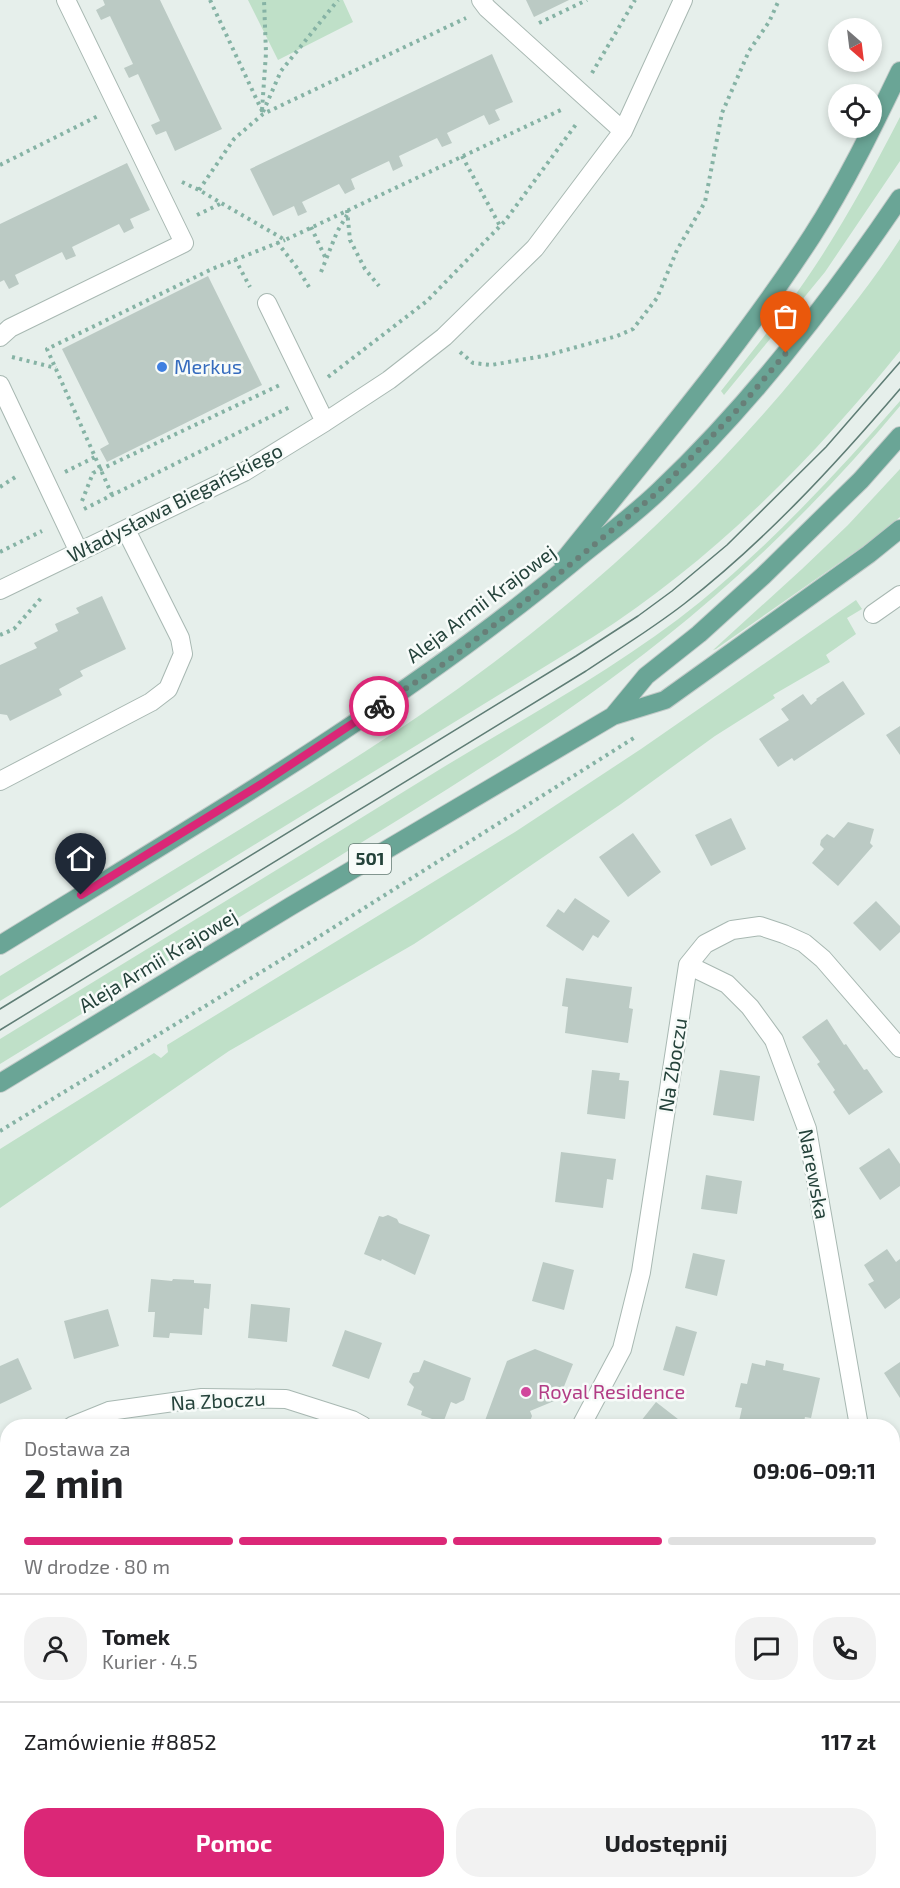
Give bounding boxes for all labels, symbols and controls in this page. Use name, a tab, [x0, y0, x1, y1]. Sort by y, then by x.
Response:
north arrow	[828, 18, 882, 72]
map controls	[828, 18, 882, 138]
button: locate	[828, 84, 882, 138]
pin	[760, 291, 811, 353]
icon: bag	[769, 300, 802, 333]
place label: Merkus	[174, 354, 242, 378]
marker: Merkus	[155, 360, 169, 374]
street label: Władysława Biegańskiego	[63, 437, 286, 567]
street label: Aleja Armii Krajowej	[401, 539, 560, 667]
courier	[349, 676, 409, 736]
icon: bike	[363, 690, 396, 723]
pin	[55, 833, 106, 895]
icon: home	[64, 842, 97, 875]
road number: 501	[349, 844, 391, 874]
street label: Aleja Armii Krajowej	[74, 903, 241, 1017]
street label: Na Zboczu	[653, 1016, 691, 1114]
street label: Narewska	[794, 1127, 835, 1221]
place label: Royal Residence	[538, 1379, 685, 1403]
marker: Royal Residence	[519, 1385, 533, 1399]
street label: Na Zboczu	[170, 1386, 266, 1414]
text: Dostawa za	[24, 1436, 130, 1460]
text: 09:06–09:11	[753, 1457, 876, 1483]
text: 2 min	[24, 1459, 124, 1506]
text: W drodze · 80 m	[24, 1554, 170, 1578]
button: person	[24, 1617, 87, 1680]
button: chat	[735, 1617, 798, 1680]
button: phone	[813, 1617, 876, 1680]
text: Tomek	[102, 1623, 170, 1649]
text: Kurier · 4.5	[102, 1649, 198, 1673]
text: Zamówienie #8852	[24, 1728, 217, 1754]
text: 117 zł	[821, 1728, 876, 1754]
button: Pomoc	[24, 1808, 444, 1877]
button: Udostępnij	[456, 1808, 876, 1877]

